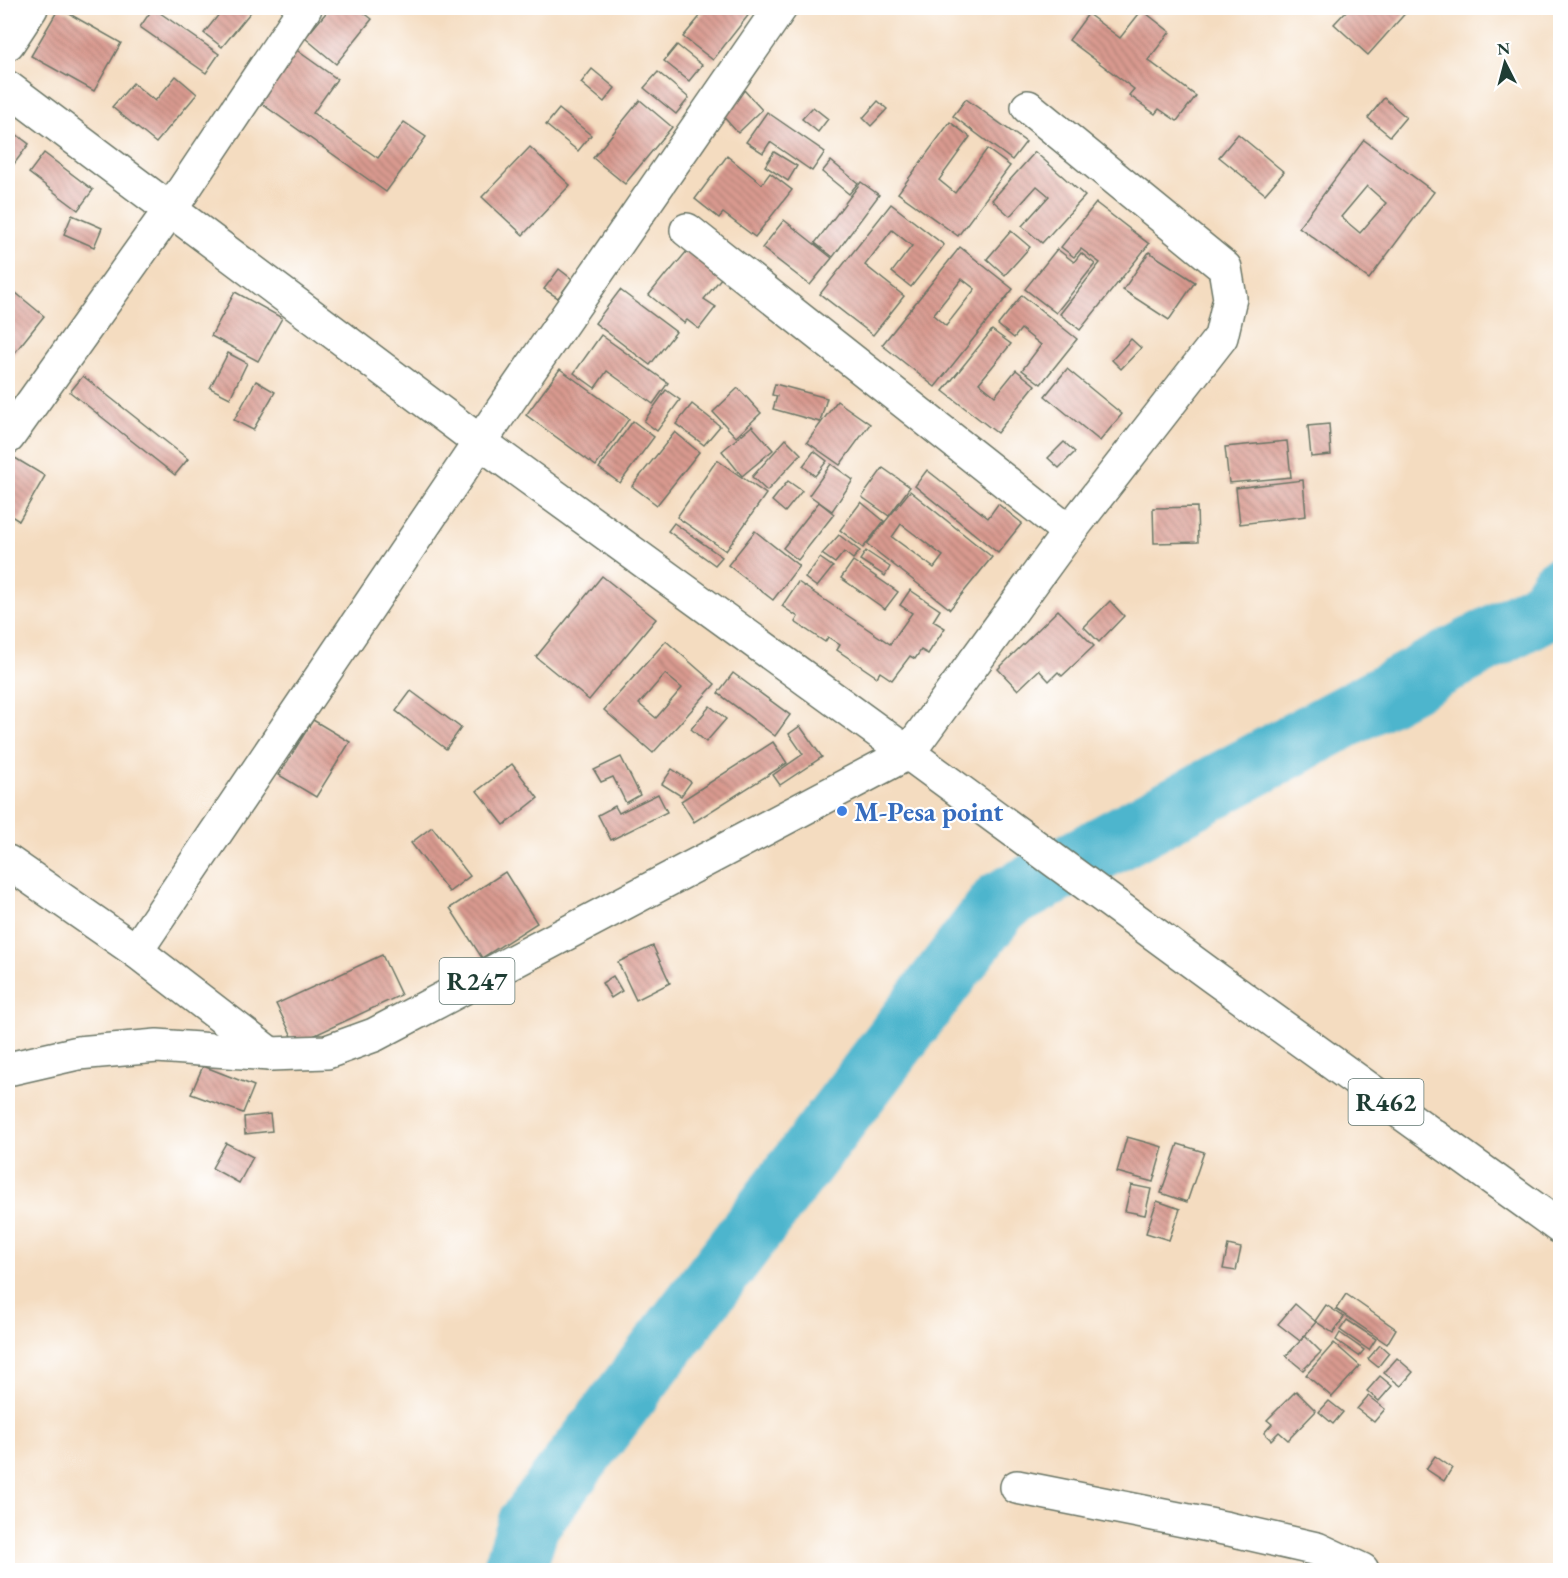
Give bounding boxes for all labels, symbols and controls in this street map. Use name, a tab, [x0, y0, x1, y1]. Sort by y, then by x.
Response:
north arrow	[1475, 33, 1535, 93]
text: N	[1496, 37, 1511, 60]
place label: M-Pesa point	[854, 794, 1003, 829]
marker: M-Pesa point	[835, 804, 849, 818]
road number: R247	[440, 958, 514, 1004]
road number: R462	[1348, 1079, 1424, 1125]

